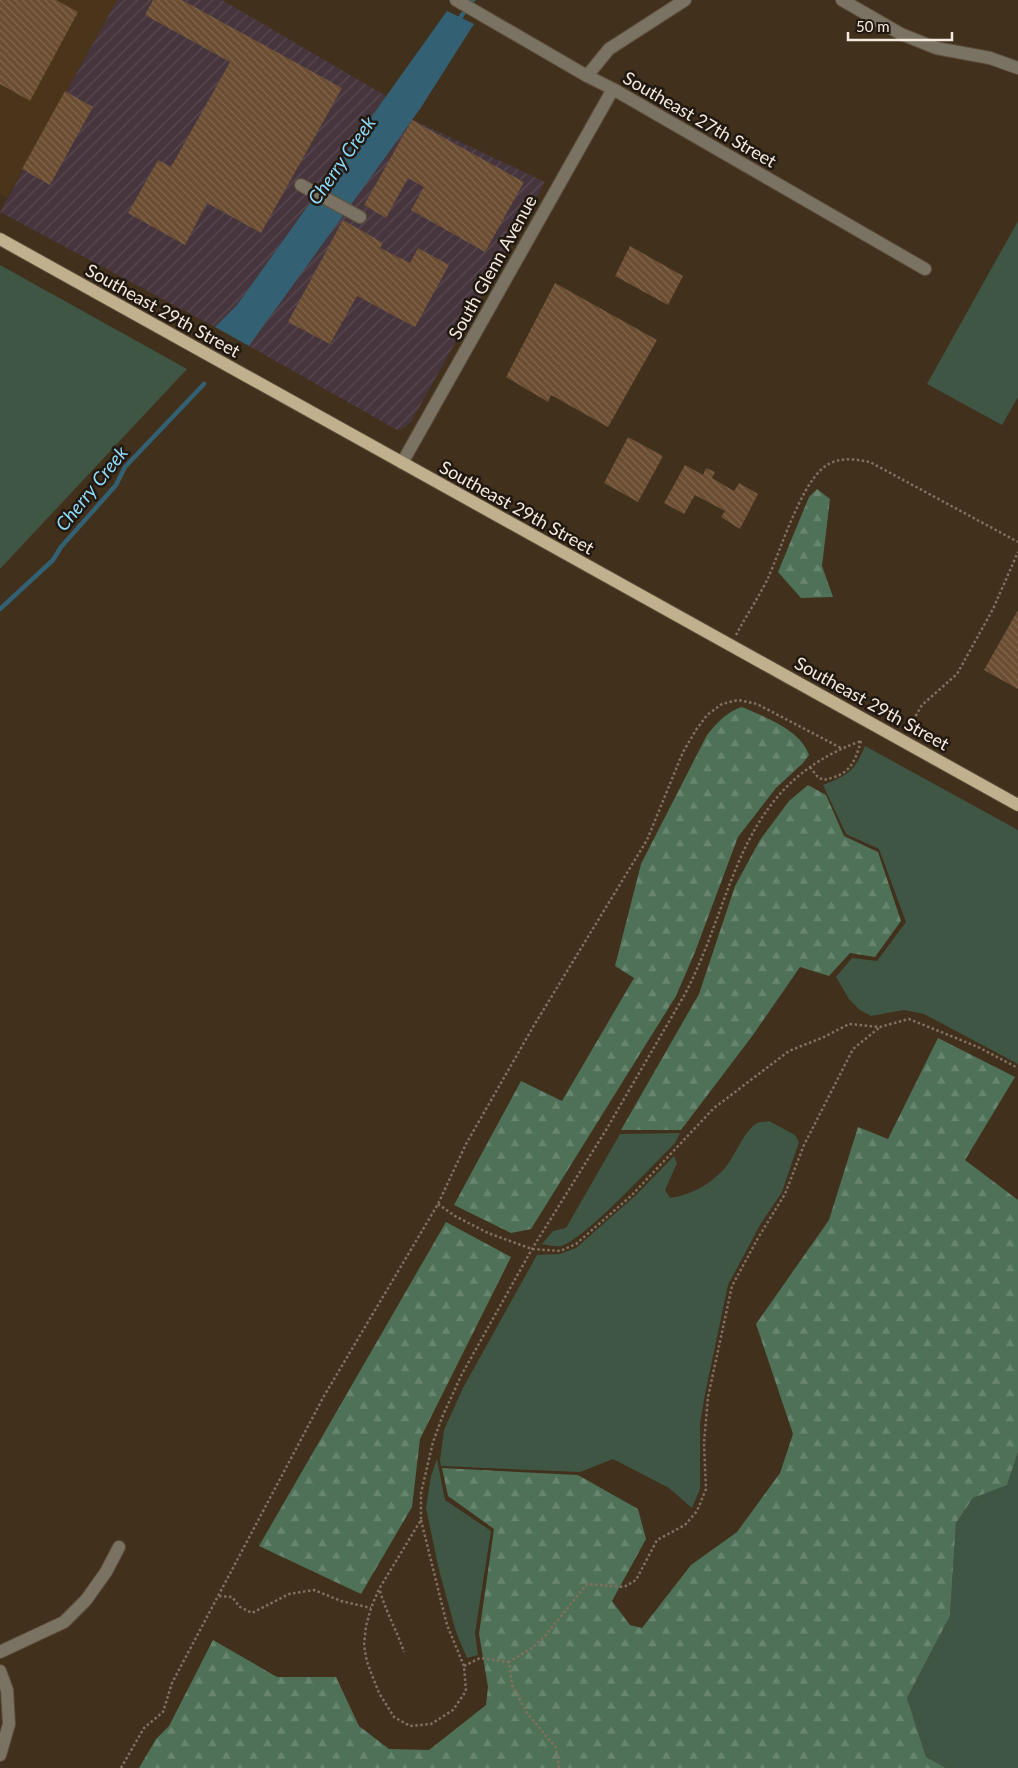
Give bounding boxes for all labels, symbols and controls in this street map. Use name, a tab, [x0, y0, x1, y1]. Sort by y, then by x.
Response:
scale bar	[848, 10, 952, 42]
text: 50 m	[856, 17, 890, 35]
street label: Southeast 27th Street	[620, 66, 781, 172]
water label: Cherry Creek	[302, 111, 380, 208]
street label: South Glenn Avenue	[443, 191, 541, 343]
street label: Southeast 29th Street	[82, 258, 245, 362]
water label: Cherry Creek	[50, 440, 133, 535]
street label: Southeast 29th Street	[436, 455, 599, 559]
street label: Southeast 29th Street	[791, 651, 954, 755]

